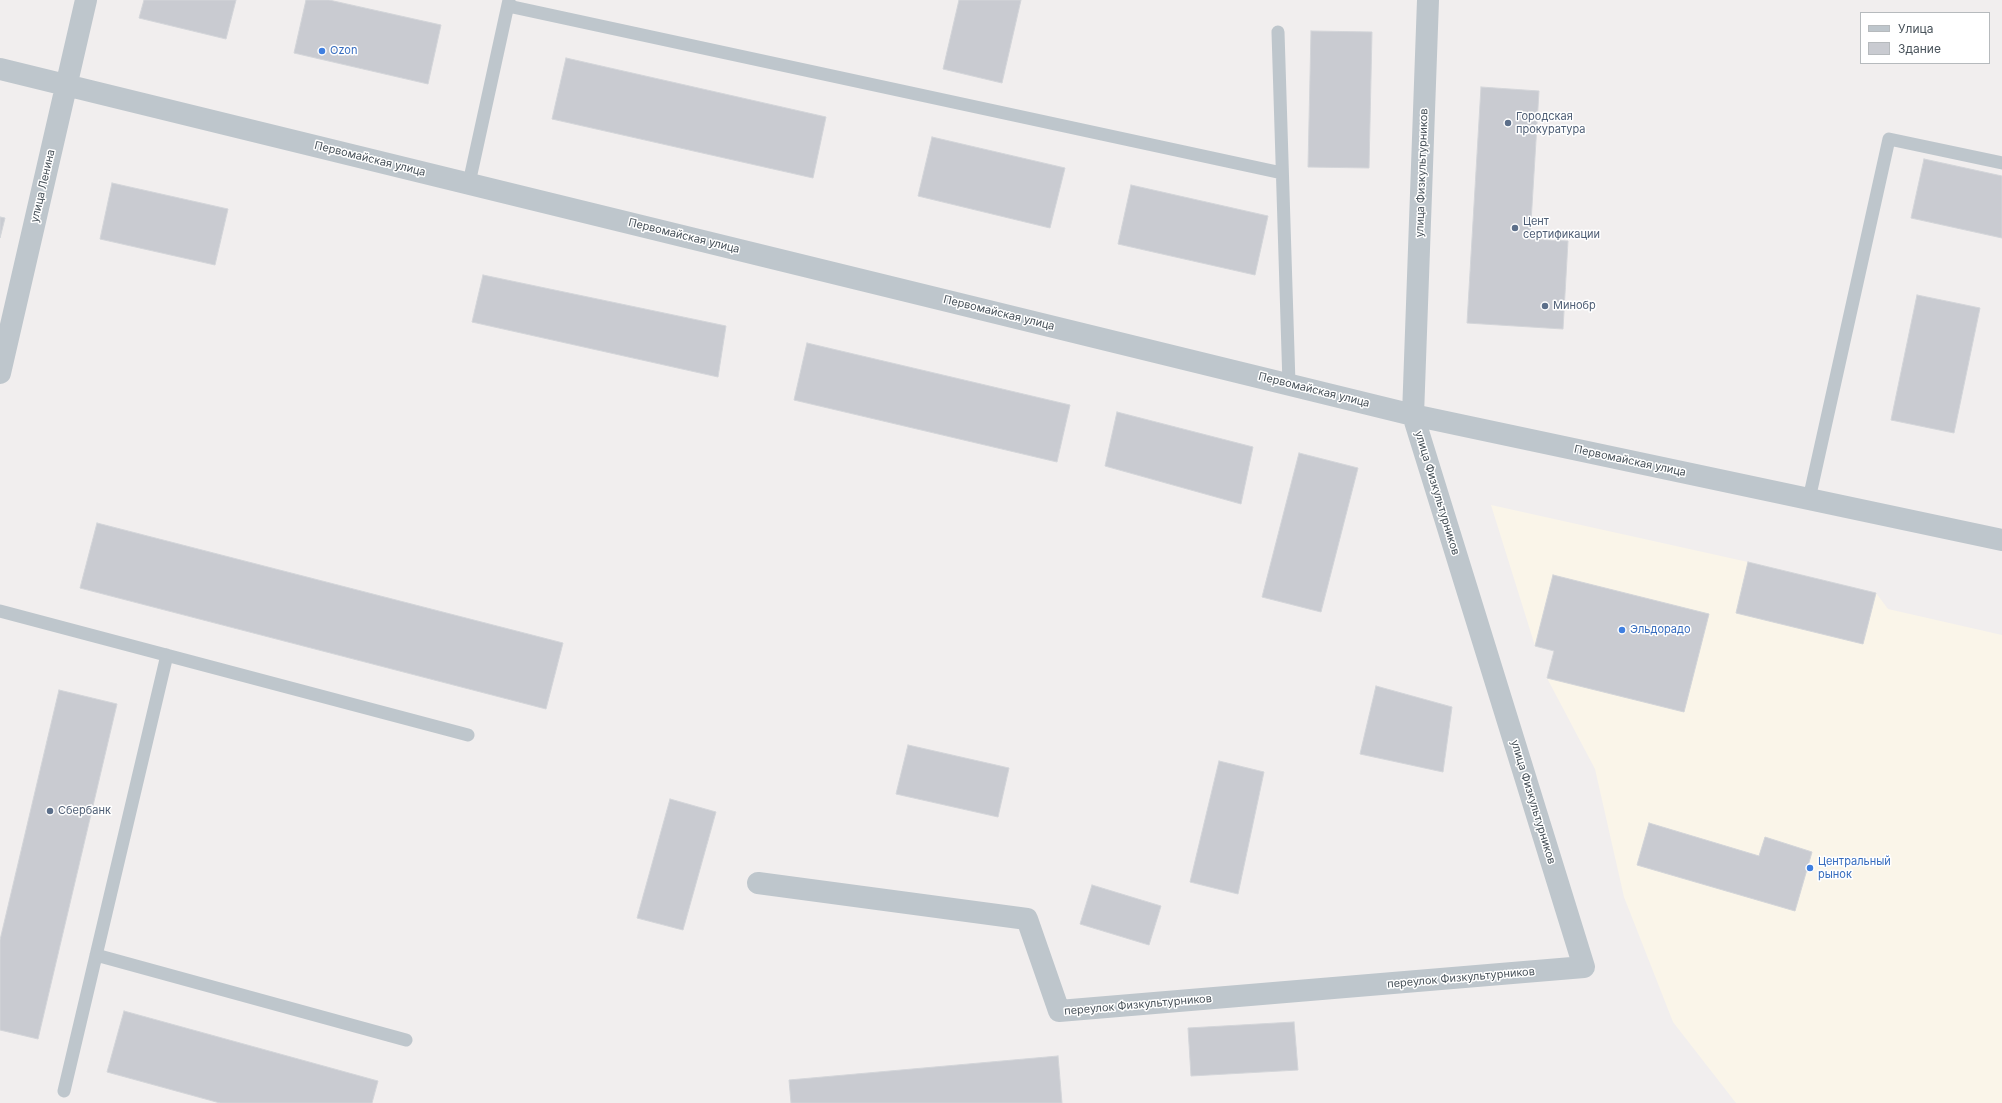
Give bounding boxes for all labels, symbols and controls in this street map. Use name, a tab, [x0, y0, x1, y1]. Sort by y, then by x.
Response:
legend	[1860, 12, 1990, 64]
text: Улица	[1898, 21, 1933, 36]
text: Здание	[1898, 41, 1941, 56]
place label: Ozon	[330, 44, 357, 58]
marker: Ozon	[317, 46, 327, 56]
street label: улица Физкультурников	[1413, 108, 1431, 238]
place label: Городская прокуратура	[1516, 110, 1585, 136]
marker: Городская прокуратура	[1503, 118, 1513, 128]
street label: Первомайская улица	[313, 139, 427, 179]
street label: улица Ленина	[28, 148, 58, 224]
place label: Цент сертификации	[1523, 215, 1600, 241]
street label: Первомайская улица	[627, 216, 741, 256]
marker: Цент сертификации	[1510, 223, 1520, 233]
street label: Первомайская улица	[942, 293, 1056, 333]
place label: Минобр	[1553, 299, 1596, 313]
marker: Минобр	[1540, 301, 1550, 311]
street label: Первомайская улица	[1257, 370, 1371, 410]
street label: улица Физкультурников	[1412, 429, 1462, 557]
street label: Первомайская улица	[1573, 443, 1687, 479]
place label: Эльдорадо	[1630, 623, 1691, 637]
marker: Эльдорадо	[1617, 625, 1627, 635]
street label: улица Физкультурников	[1508, 738, 1558, 866]
place label: Сбербанк	[58, 804, 111, 818]
marker: Сбербанк	[45, 806, 55, 816]
place label: Центральный рынок	[1818, 855, 1891, 881]
marker: Центральный рынок	[1805, 863, 1815, 873]
street label: переулок Физкультурников	[1387, 965, 1535, 991]
street label: переулок Физкультурников	[1064, 992, 1212, 1018]

